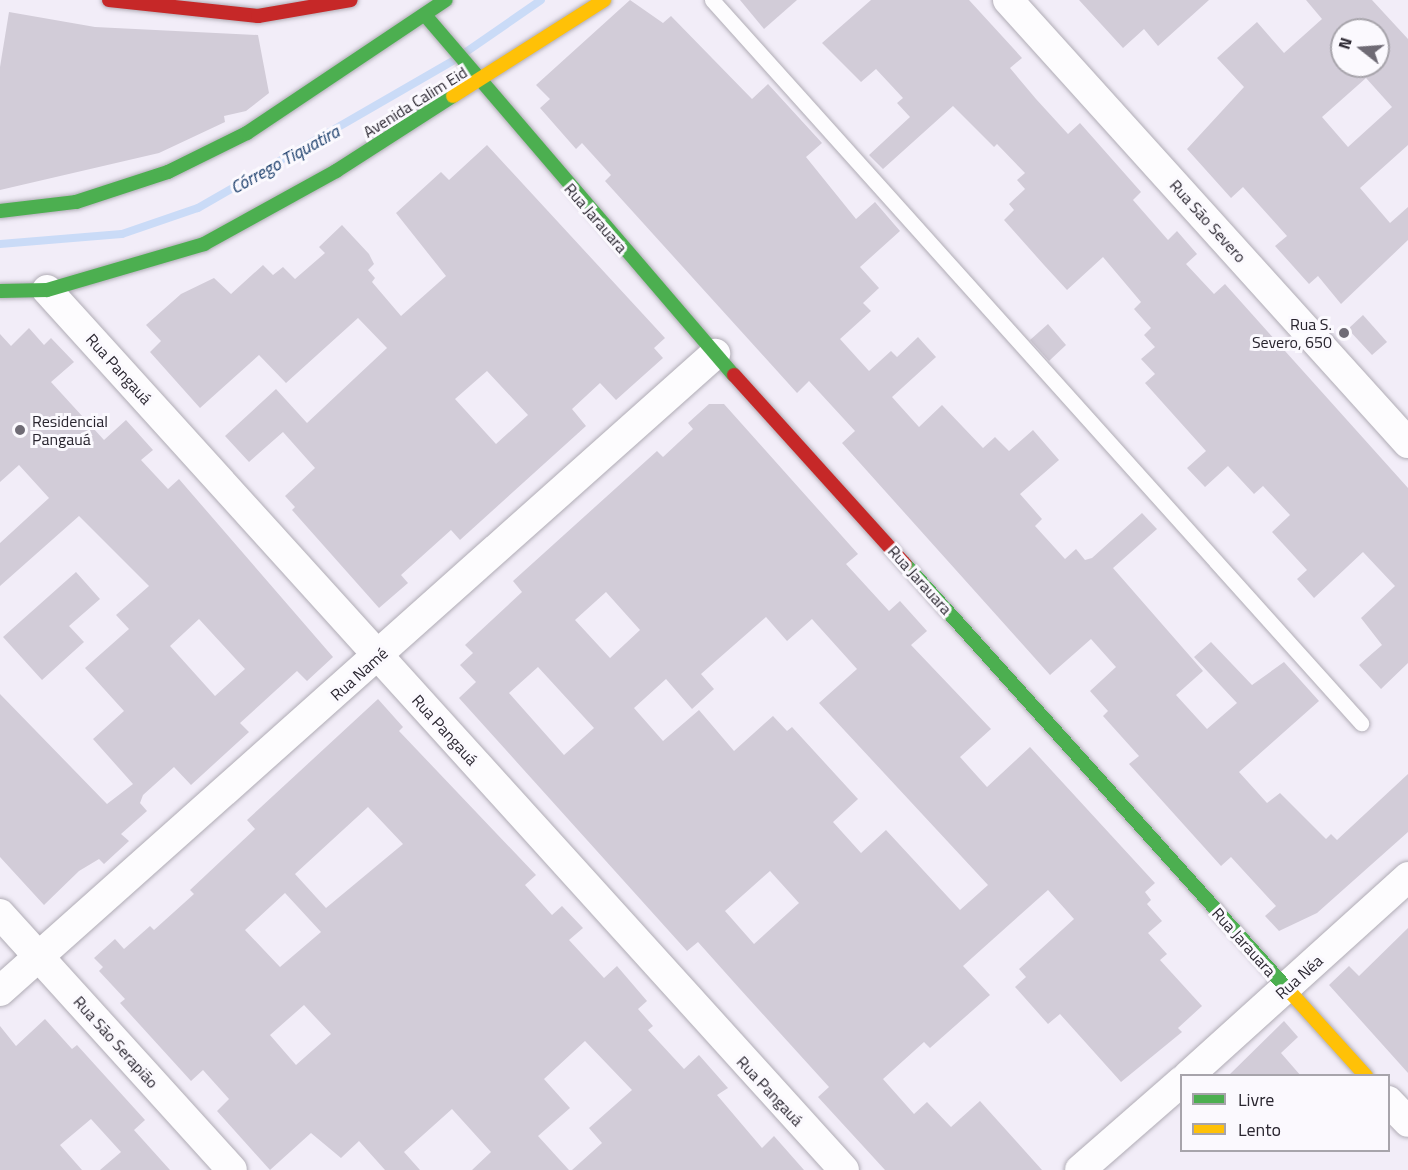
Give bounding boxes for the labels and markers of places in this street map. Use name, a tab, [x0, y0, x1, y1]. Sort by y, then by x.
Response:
place label: Rua S. Severo, 650	[1252, 314, 1332, 352]
marker: Rua S. Severo, 650	[1337, 326, 1351, 340]
place label: Residencial Pangauá	[32, 411, 108, 449]
marker: Residencial Pangauá	[13, 423, 27, 437]

